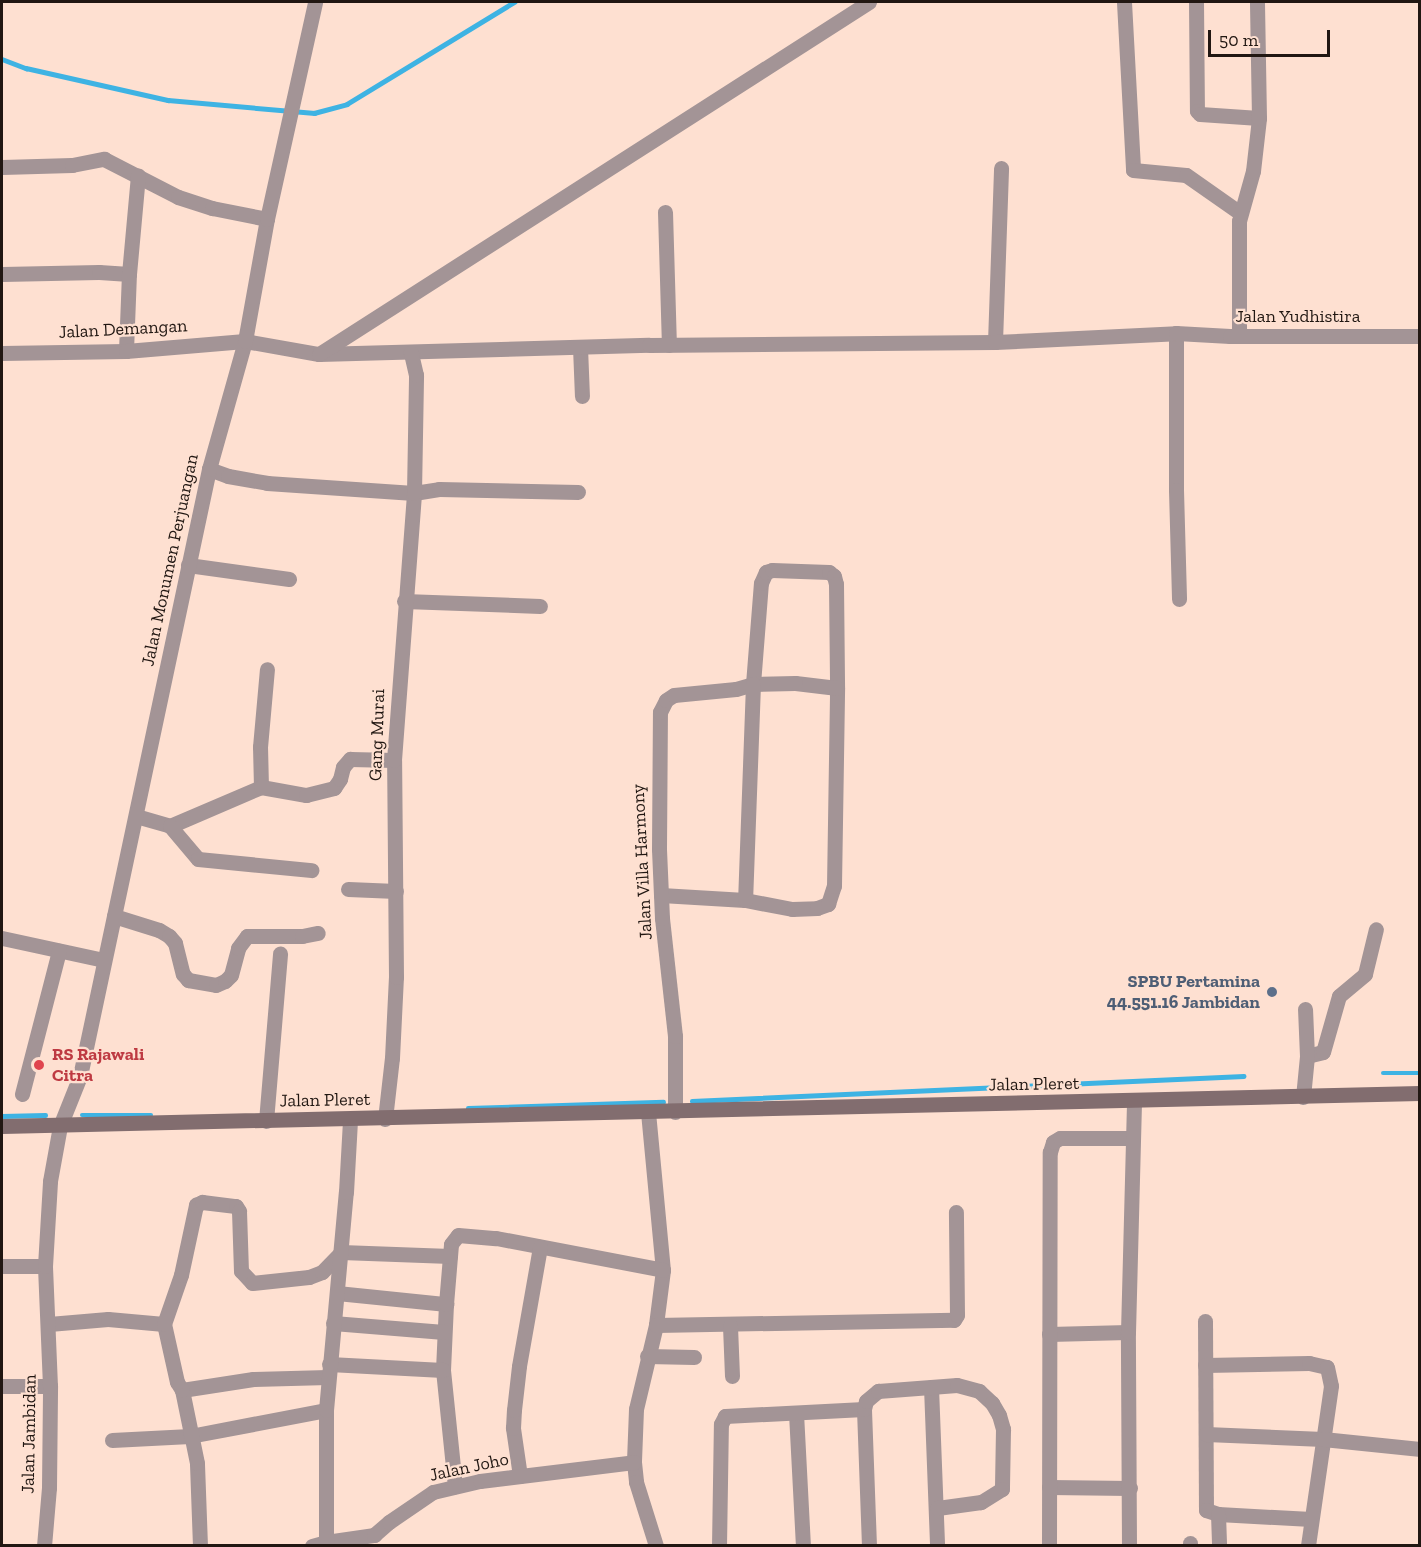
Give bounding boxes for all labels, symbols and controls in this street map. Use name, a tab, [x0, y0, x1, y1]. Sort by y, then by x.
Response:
scale bar	[1211, 18, 1332, 56]
text: 50 m	[1219, 29, 1258, 51]
street label: Jalan Yudhistira	[1235, 305, 1361, 327]
street label: Jalan Demangan	[58, 315, 188, 343]
street label: Jalan Monumen Perjuangan	[137, 452, 203, 668]
street label: Gang Murai	[365, 688, 389, 782]
street label: Jalan Villa Harmony	[627, 783, 657, 941]
place label: SPBU Pertamina 44.551.16 Jambidan	[1106, 971, 1260, 1014]
marker: SPBU Pertamina 44.551.16 Jambidan	[1265, 985, 1279, 999]
place label: RS Rajawali Citra	[52, 1044, 144, 1086]
marker: RS Rajawali Citra	[30, 1056, 48, 1074]
street label: Jalan Pleret	[989, 1072, 1079, 1096]
street label: Jalan Pleret	[280, 1088, 370, 1112]
street label: Jalan Jambidan	[17, 1374, 41, 1494]
street label: Jalan Joho	[427, 1448, 511, 1486]

